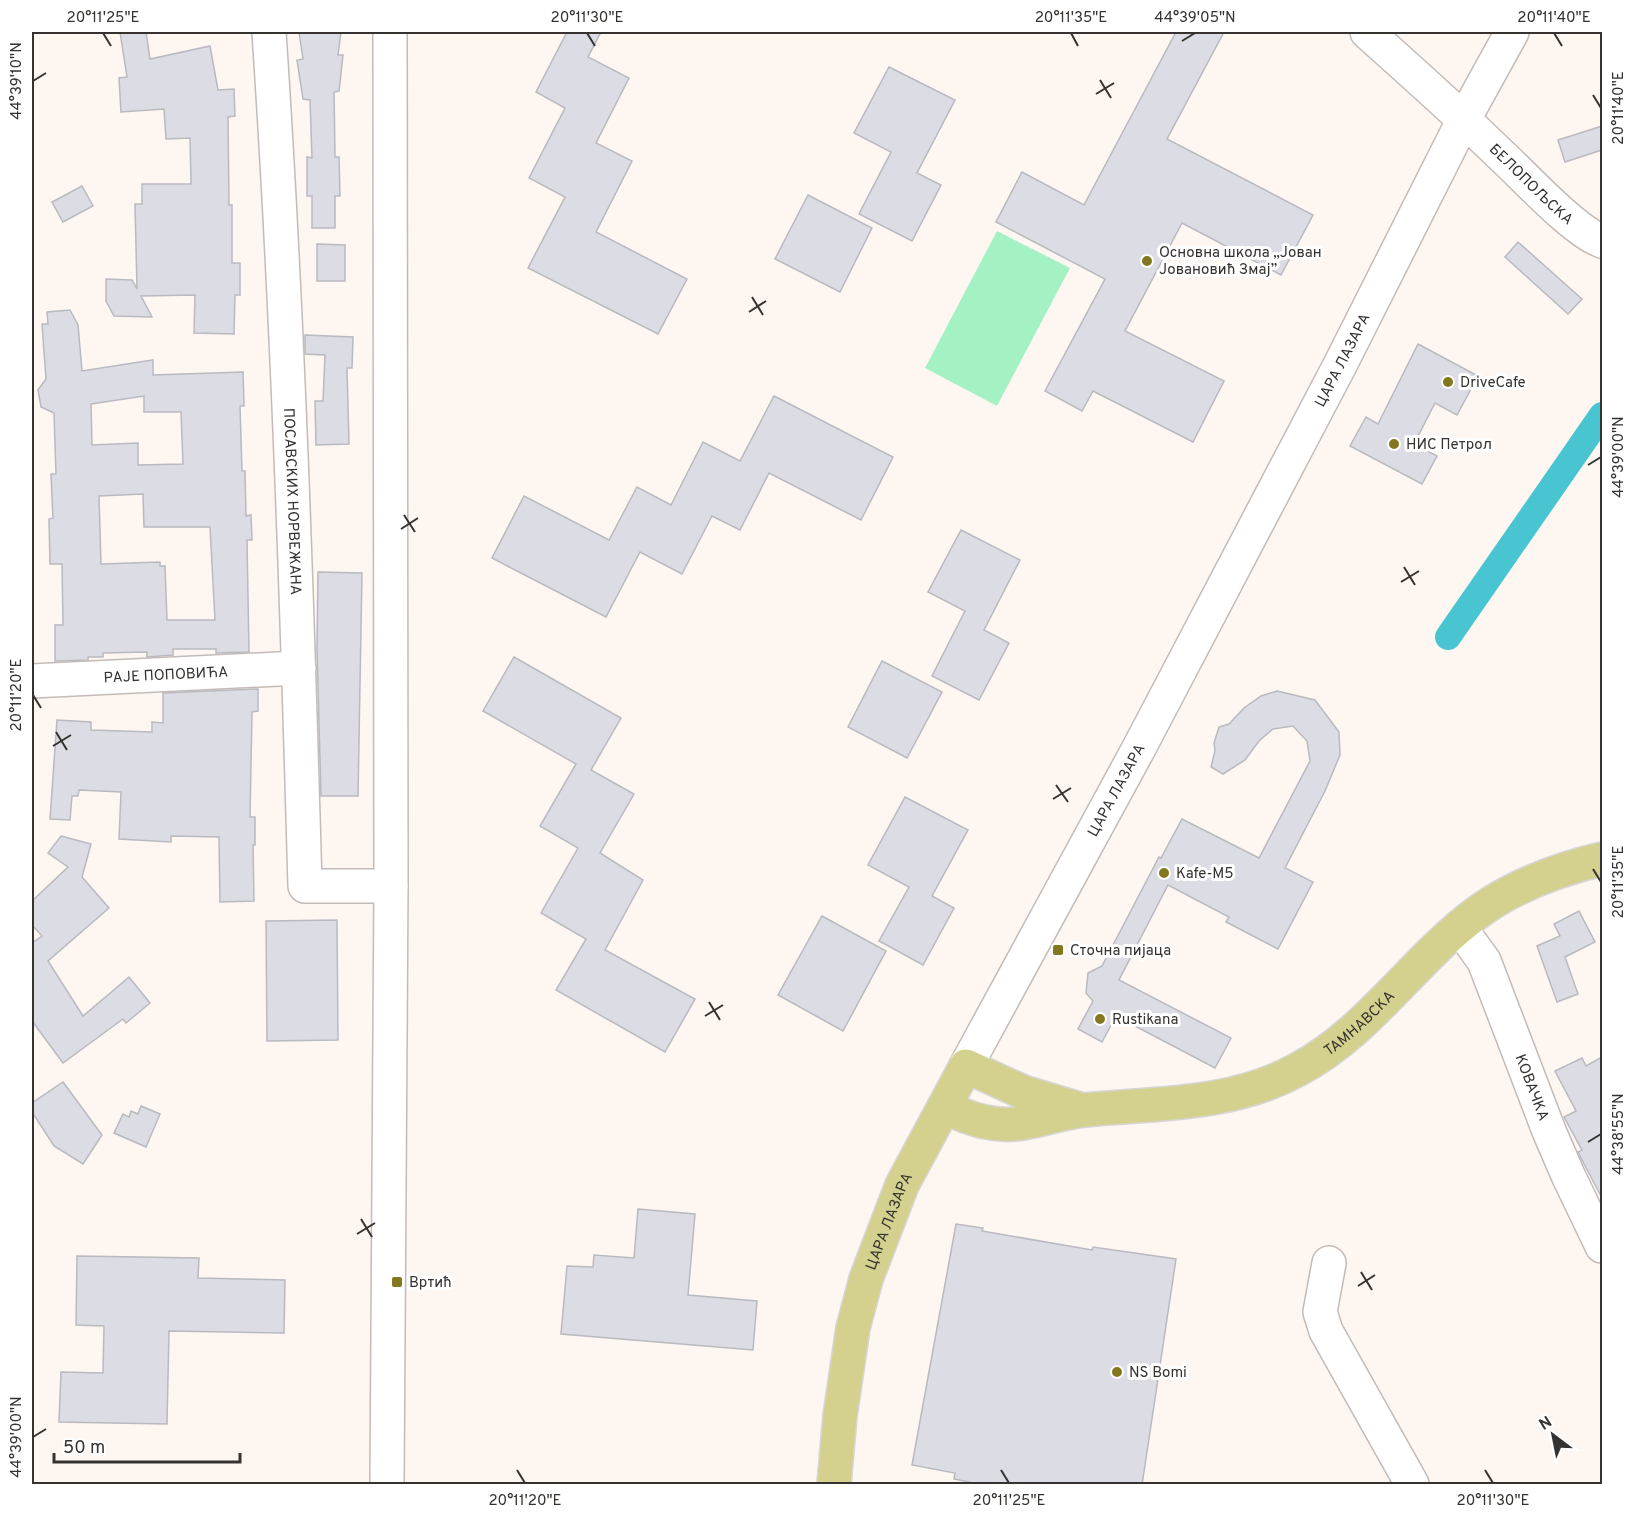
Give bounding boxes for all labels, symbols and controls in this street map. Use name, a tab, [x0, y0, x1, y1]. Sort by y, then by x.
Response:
text: 20°11'25"E	[67, 9, 139, 28]
text: 20°11'30"E	[551, 9, 623, 28]
text: 20°11'35"E	[1035, 9, 1107, 28]
text: 44°39'05"N	[1154, 9, 1236, 28]
text: 20°11'40"E	[1517, 9, 1591, 28]
text: 44°39'10"N	[8, 42, 27, 120]
text: 20°11'40"E	[1610, 71, 1629, 145]
street label: БЕЛОПОЉСКА	[1484, 140, 1577, 230]
place label: Основна школа „Јован Јовановић Змај”	[1159, 244, 1322, 280]
marker: Основна школа „Јован Јовановић Змај”	[1140, 254, 1154, 268]
street label: ЦАРА ЛАЗАРА	[1312, 311, 1375, 411]
place label: DriveCafe	[1460, 374, 1526, 393]
marker: DriveCafe	[1441, 375, 1455, 389]
street label: ПОСАВСКИХ НОРВЕЖАНА	[278, 407, 304, 595]
text: 44°39'00"N	[1610, 416, 1629, 498]
place label: НИС Петрол	[1406, 436, 1492, 455]
marker: НИС Петрол	[1387, 437, 1401, 451]
text: 20°11'20"E	[8, 658, 27, 732]
street label: РАЈЕ ПОПОВИЋА	[103, 663, 229, 689]
street label: ЦАРА ЛАЗАРА	[1084, 741, 1150, 841]
text: 20°11'35"E	[1610, 846, 1629, 918]
place label: Kafe-M5	[1176, 865, 1234, 884]
marker: Kafe-M5	[1157, 866, 1171, 880]
place label: Сточна пијаца	[1070, 942, 1171, 961]
marker: Сточна пијаца	[1051, 943, 1065, 957]
street label: ТАМНАВСКА	[1321, 987, 1400, 1061]
place label: Rustikana	[1112, 1011, 1178, 1030]
marker: Rustikana	[1093, 1012, 1107, 1026]
street label: КОВАЧКА	[1510, 1052, 1552, 1124]
text: 44°38'55"N	[1610, 1093, 1629, 1175]
street label: ЦАРА ЛАЗАРА	[862, 1170, 918, 1273]
place label: Вртић	[409, 1274, 452, 1293]
marker: Вртић	[390, 1275, 404, 1289]
place label: NS Bomi	[1129, 1364, 1187, 1383]
marker: NS Bomi	[1110, 1365, 1124, 1379]
text: 44°39'00"N	[8, 1396, 27, 1478]
north arrow	[1523, 1405, 1583, 1465]
text: N	[1536, 1412, 1556, 1436]
scale bar	[54, 1426, 240, 1464]
text: 50 m	[63, 1437, 105, 1460]
text: 20°11'20"E	[488, 1492, 562, 1511]
text: 20°11'25"E	[973, 1492, 1045, 1511]
text: 20°11'30"E	[1457, 1492, 1529, 1511]

